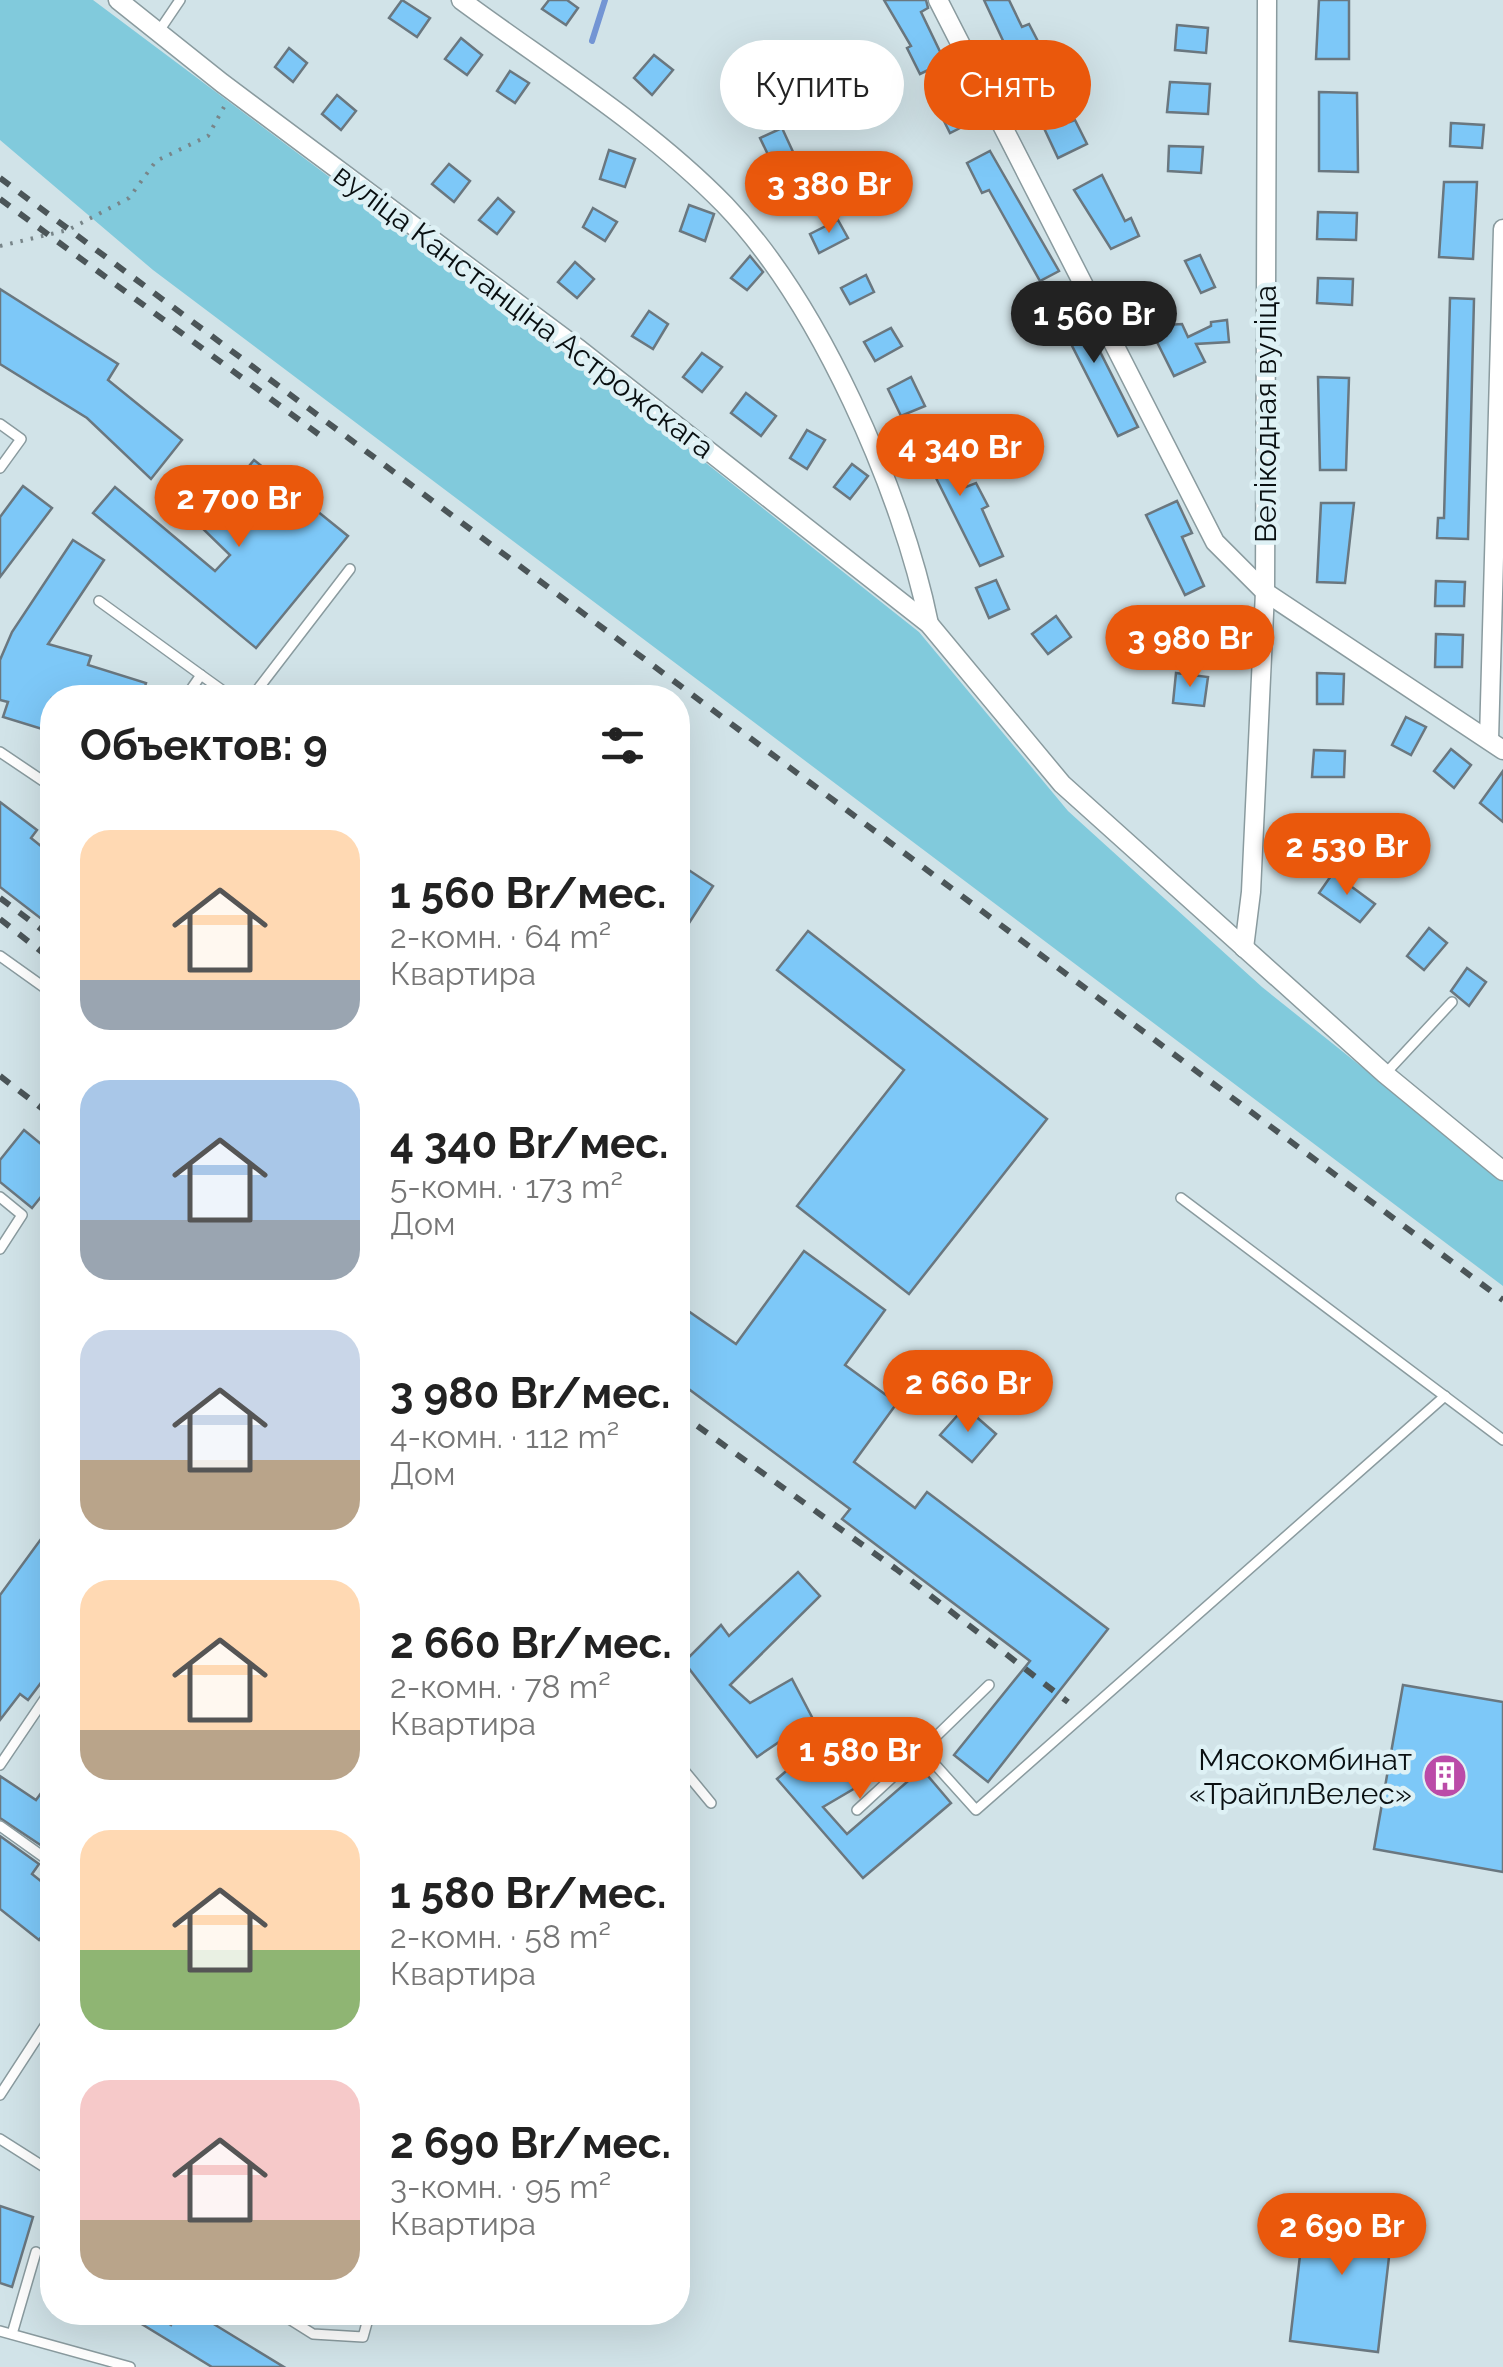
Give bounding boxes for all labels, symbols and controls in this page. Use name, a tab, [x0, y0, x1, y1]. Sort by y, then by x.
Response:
chip: Купить	[720, 40, 904, 130]
chip: Снять	[924, 40, 1091, 130]
pin: 3 380 Br	[726, 151, 932, 236]
street label: вуліца Канстанціна Астрожскага	[327, 157, 721, 465]
text: 3 380 Br	[767, 165, 891, 202]
pin: 1 560 Br	[991, 281, 1197, 366]
street label: Велікодная вуліца	[1248, 285, 1283, 543]
text: 1 560 Br	[1033, 295, 1155, 332]
pin: 4 340 Br	[857, 414, 1063, 499]
text: 4 340 Br	[898, 428, 1022, 465]
pin: 2 700 Br	[136, 465, 342, 550]
text: 2 700 Br	[177, 479, 301, 516]
pin: 3 980 Br	[1087, 605, 1293, 690]
text: 3 980 Br	[1127, 619, 1253, 656]
icon: filters	[595, 718, 650, 773]
text: Объектов: 9	[80, 721, 328, 770]
pin: 2 530 Br	[1244, 813, 1450, 898]
text: 2 530 Br	[1286, 827, 1408, 864]
text: 1 560 Br/мес.	[390, 869, 666, 918]
icon: home	[160, 870, 280, 990]
text: 2-комн. · 64 m²	[390, 918, 611, 955]
text: Квартира	[390, 955, 536, 992]
text: 4 340 Br/мес.	[390, 1119, 668, 1168]
icon: home	[160, 1120, 280, 1240]
text: 5-комн. · 173 m²	[390, 1168, 623, 1205]
text: Дом	[390, 1205, 455, 1242]
pin: 2 660 Br	[865, 1350, 1071, 1435]
text: 2 660 Br	[905, 1364, 1031, 1401]
text: 3 980 Br/мес.	[390, 1369, 671, 1418]
icon: home	[160, 1370, 280, 1490]
text: 4-комн. · 112 m²	[390, 1418, 619, 1455]
text: Дом	[390, 1455, 455, 1492]
text: 2 660 Br/мес.	[390, 1619, 672, 1668]
icon: home	[160, 1620, 280, 1740]
text: 2-комн. · 78 m²	[390, 1668, 611, 1705]
text: Квартира	[390, 1705, 536, 1742]
pin: 1 580 Br	[757, 1717, 963, 1802]
text: 1 580 Br	[799, 1731, 921, 1768]
place label: Мясокомбинат «ТрайплВелес»	[1189, 1742, 1412, 1811]
building icon: Мясокомбинат «ТрайплВелес»	[1422, 1753, 1468, 1799]
text: 1 580 Br/мес.	[390, 1869, 666, 1918]
icon: home	[160, 1870, 280, 1990]
text: 2-комн. · 58 m²	[390, 1918, 611, 1955]
text: Квартира	[390, 1955, 536, 1992]
text: 2 690 Br/мес.	[390, 2119, 671, 2168]
icon: home	[160, 2120, 280, 2240]
text: 3-комн. · 95 m²	[390, 2168, 611, 2205]
pin: 2 690 Br	[1239, 2193, 1445, 2278]
text: Квартира	[390, 2205, 536, 2242]
text: 2 690 Br	[1279, 2207, 1405, 2244]

